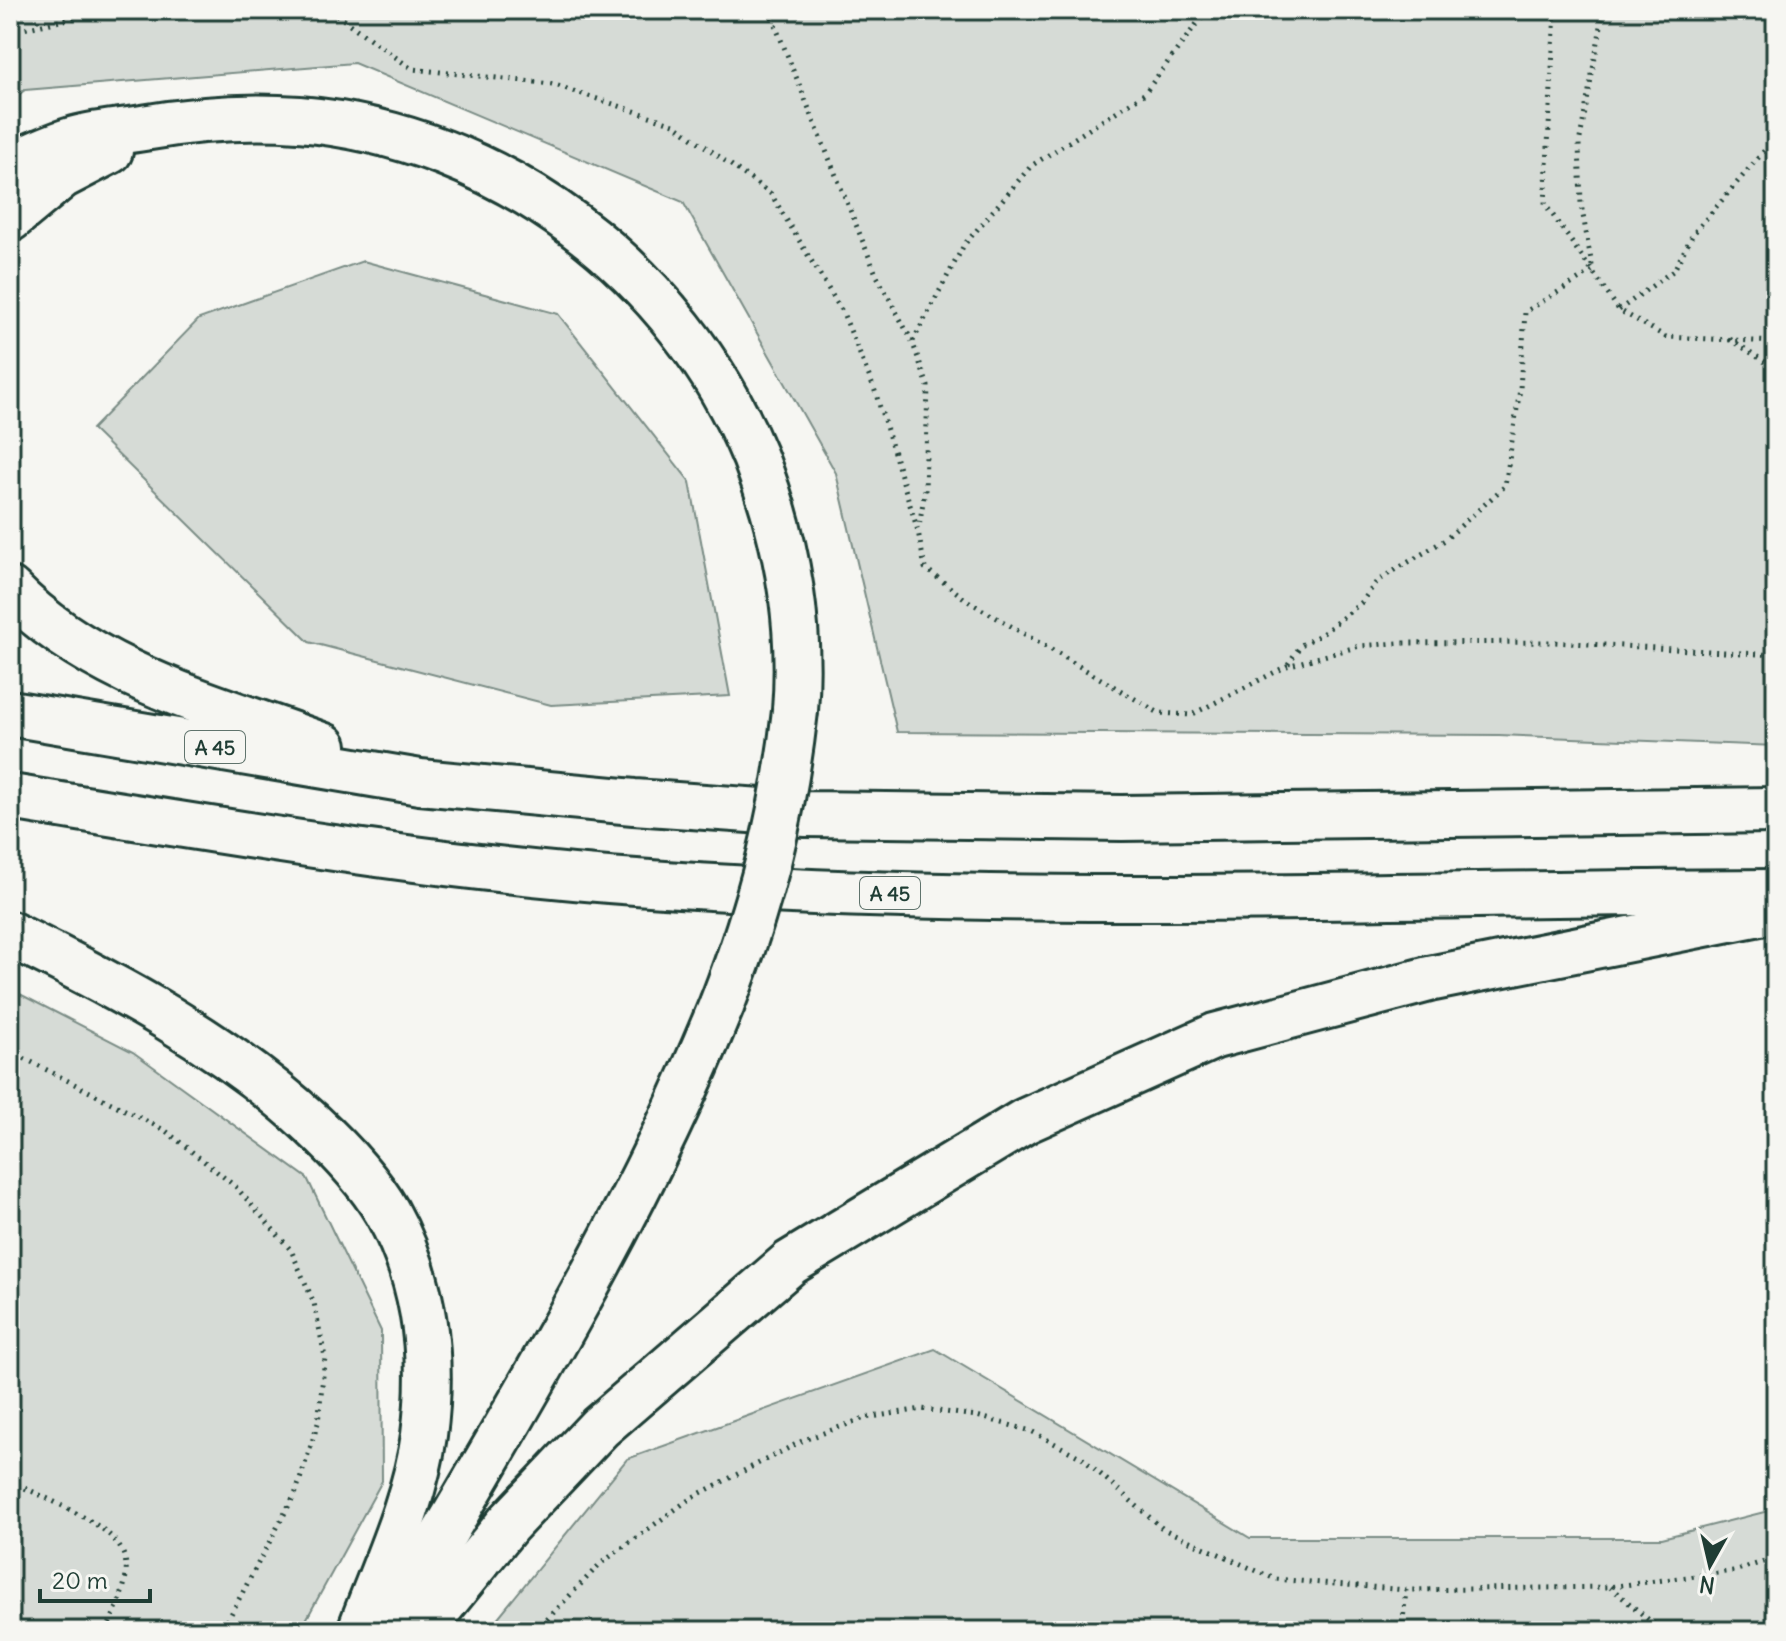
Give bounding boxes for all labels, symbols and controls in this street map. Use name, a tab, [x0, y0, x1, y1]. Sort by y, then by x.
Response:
road number: A 45	[185, 731, 245, 763]
road number: A 45	[860, 877, 920, 909]
north arrow	[1670, 1525, 1750, 1605]
scale bar	[40, 1553, 150, 1603]
text: 20 m	[52, 1565, 108, 1595]
text: N	[1698, 1570, 1717, 1600]

